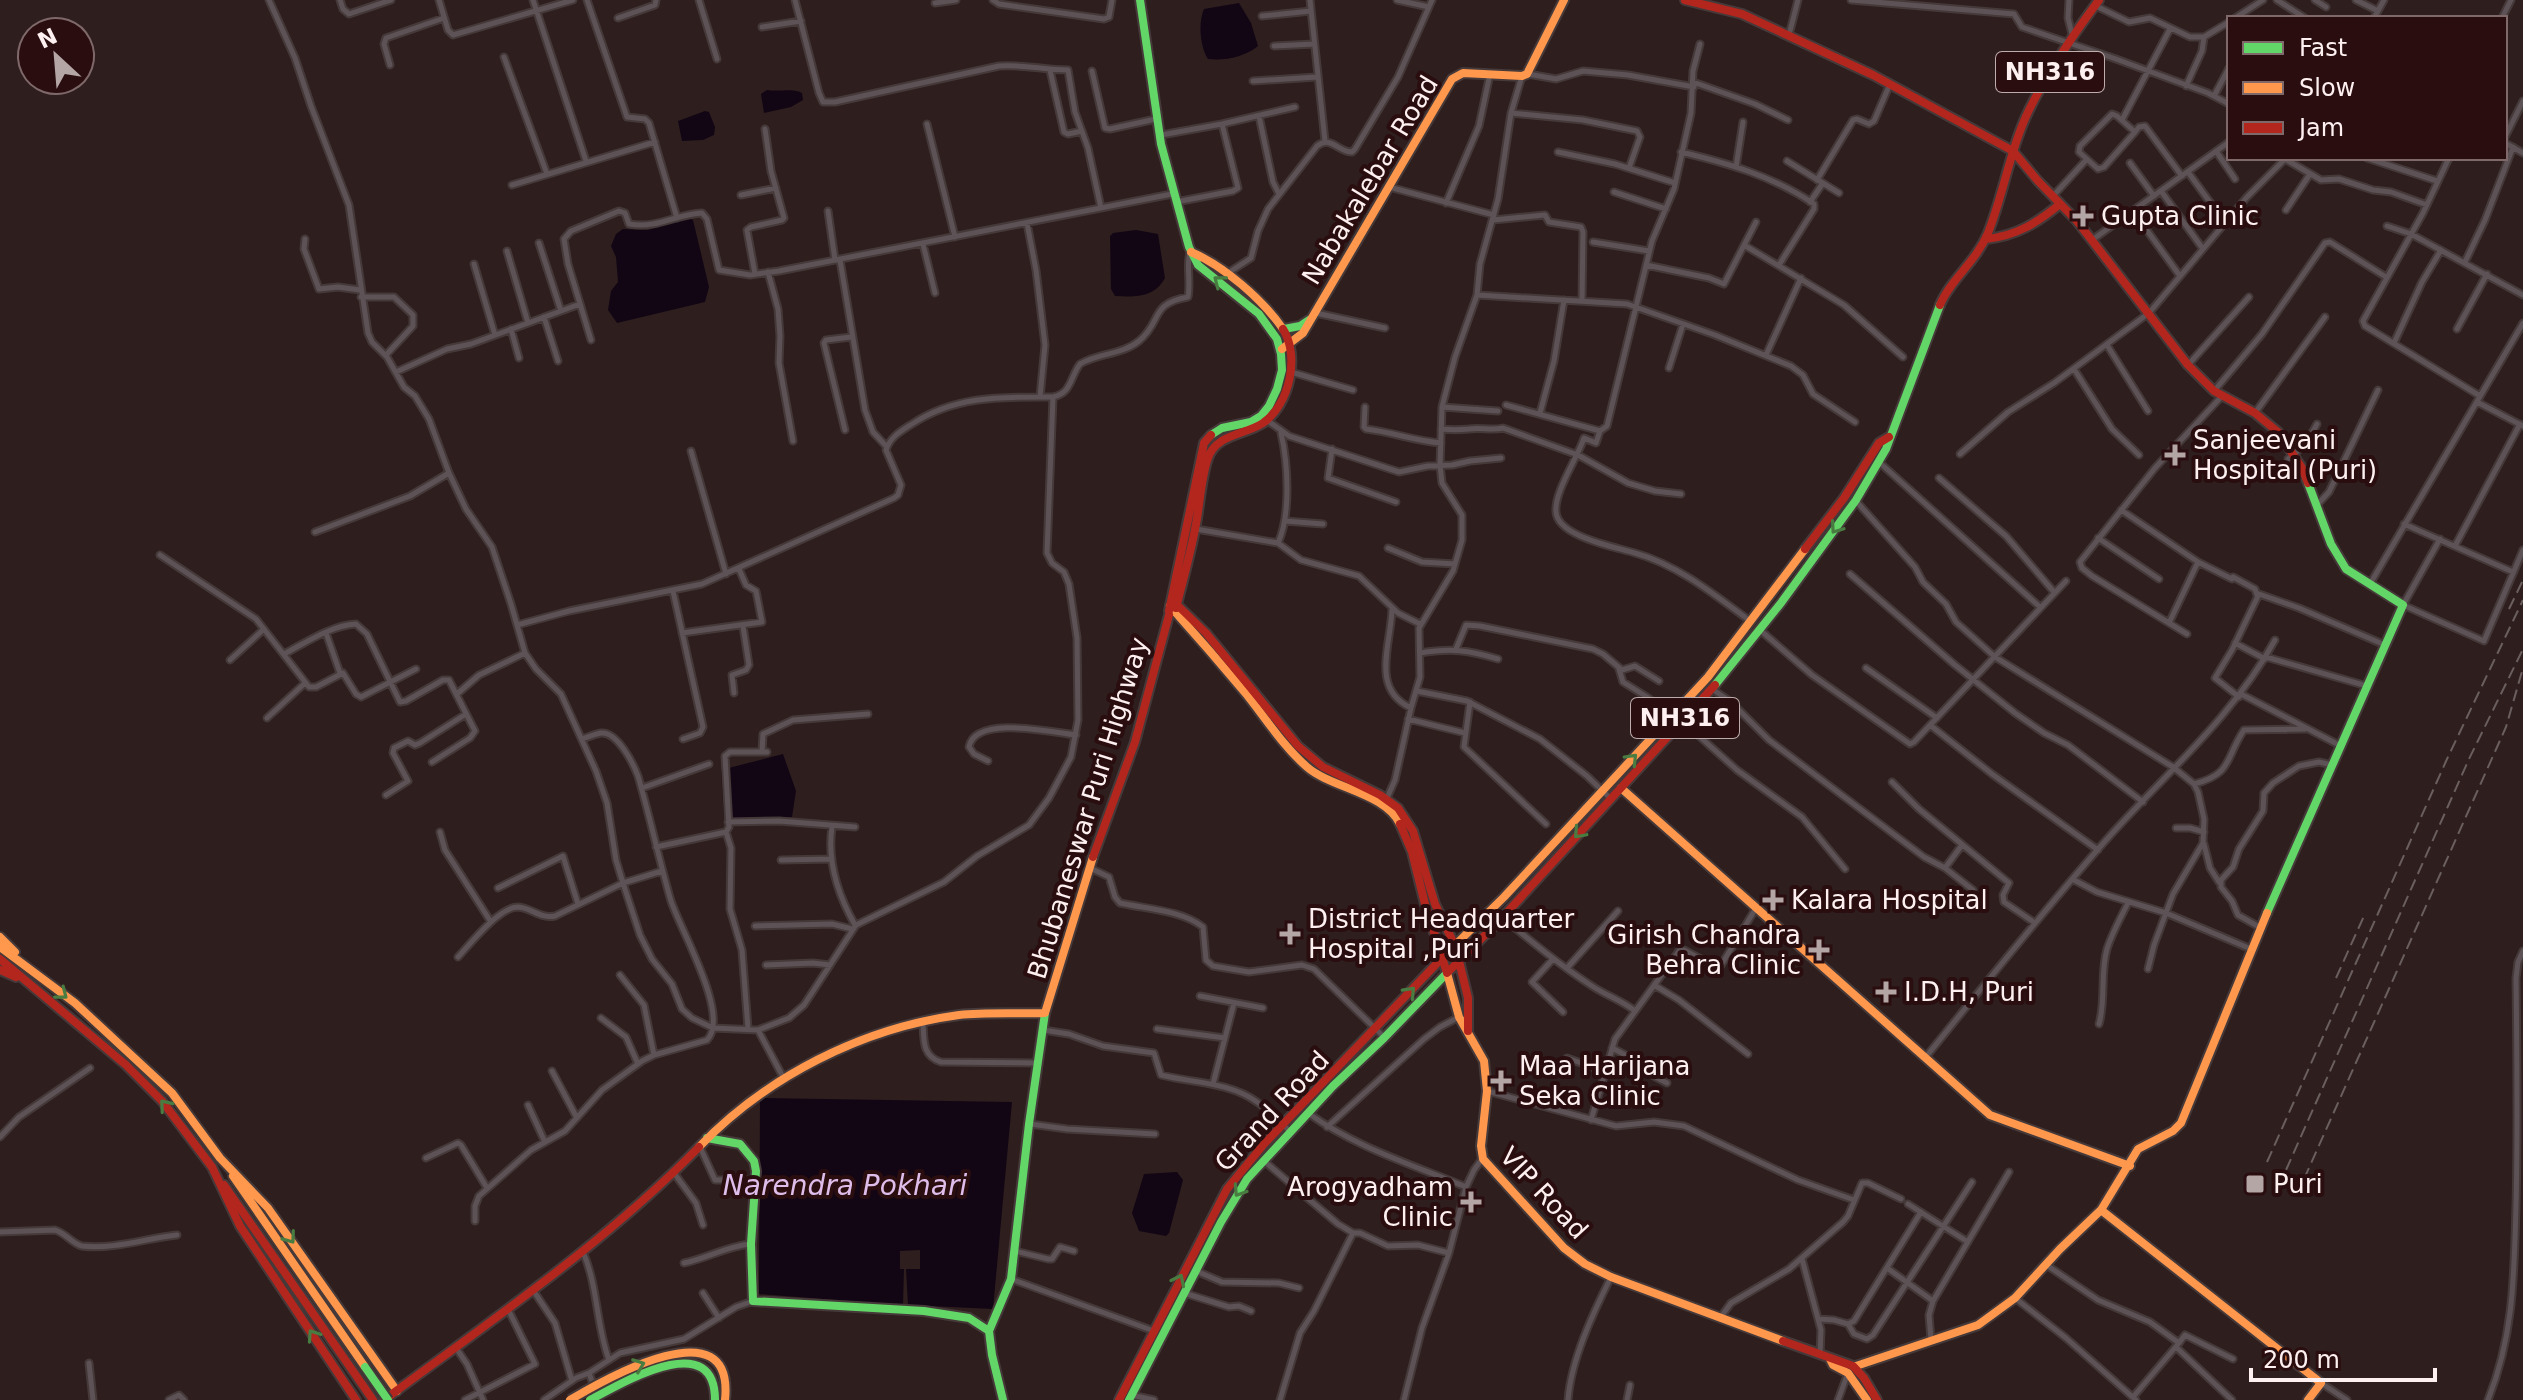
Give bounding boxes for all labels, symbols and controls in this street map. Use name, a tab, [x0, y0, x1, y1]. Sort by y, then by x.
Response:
north arrow	[16, 16, 96, 96]
legend	[2227, 16, 2507, 160]
text: N	[34, 23, 61, 54]
text: Fast	[2299, 34, 2347, 62]
road number: NH316	[1996, 52, 2104, 92]
street label: Nabakalebar Road	[1296, 70, 1444, 290]
text: Slow	[2299, 74, 2355, 102]
text: Jam	[2297, 114, 2344, 142]
place label: Gupta Clinic	[2101, 201, 2259, 231]
marker: Gupta Clinic	[2072, 205, 2094, 227]
one-way arrow	[1214, 276, 1228, 291]
place label: Sanjeevani Hospital (Puri)	[2193, 425, 2377, 485]
marker: Sanjeevani Hospital (Puri)	[2164, 444, 2186, 466]
one-way arrow	[1831, 519, 1846, 533]
street label: Bhubaneswar Puri Highway	[1022, 634, 1154, 982]
road number: NH316	[1631, 698, 1739, 738]
one-way arrow	[1623, 754, 1637, 768]
one-way arrow	[1574, 824, 1589, 839]
place label: Kalara Hospital	[1791, 885, 1988, 915]
marker: Kalara Hospital	[1762, 889, 1784, 911]
place label: District Headquarter Hospital ,Puri	[1308, 904, 1574, 964]
place label: Girish Chandra Behra Clinic	[1607, 920, 1801, 980]
marker: District Headquarter Hospital ,Puri	[1279, 923, 1301, 945]
marker: Girish Chandra Behra Clinic	[1808, 939, 1830, 961]
place label: I.D.H, Puri	[1904, 977, 2034, 1007]
marker: I.D.H, Puri	[1875, 981, 1897, 1003]
one-way arrow	[53, 984, 68, 998]
one-way arrow	[1401, 987, 1415, 1002]
street label: Grand Road	[1209, 1045, 1335, 1177]
place label: Maa Harijana Seka Clinic	[1519, 1051, 1691, 1111]
marker: Maa Harijana Seka Clinic	[1490, 1070, 1512, 1092]
one-way arrow	[160, 1100, 175, 1114]
street label: VIP Road	[1494, 1141, 1594, 1245]
water label: Narendra Pokhari	[723, 1169, 967, 1202]
place label: Puri	[2273, 1169, 2323, 1199]
place label: Arogyadham Clinic	[1287, 1172, 1453, 1232]
marker: Puri	[2244, 1173, 2266, 1195]
one-way arrow	[1234, 1183, 1249, 1197]
marker: Arogyadham Clinic	[1460, 1191, 1482, 1213]
one-way arrow	[280, 1229, 295, 1244]
one-way arrow	[1169, 1274, 1185, 1289]
one-way arrow	[308, 1329, 323, 1344]
scale bar	[2251, 1332, 2435, 1382]
text: 200 m	[2263, 1346, 2340, 1374]
one-way arrow	[631, 1358, 645, 1375]

